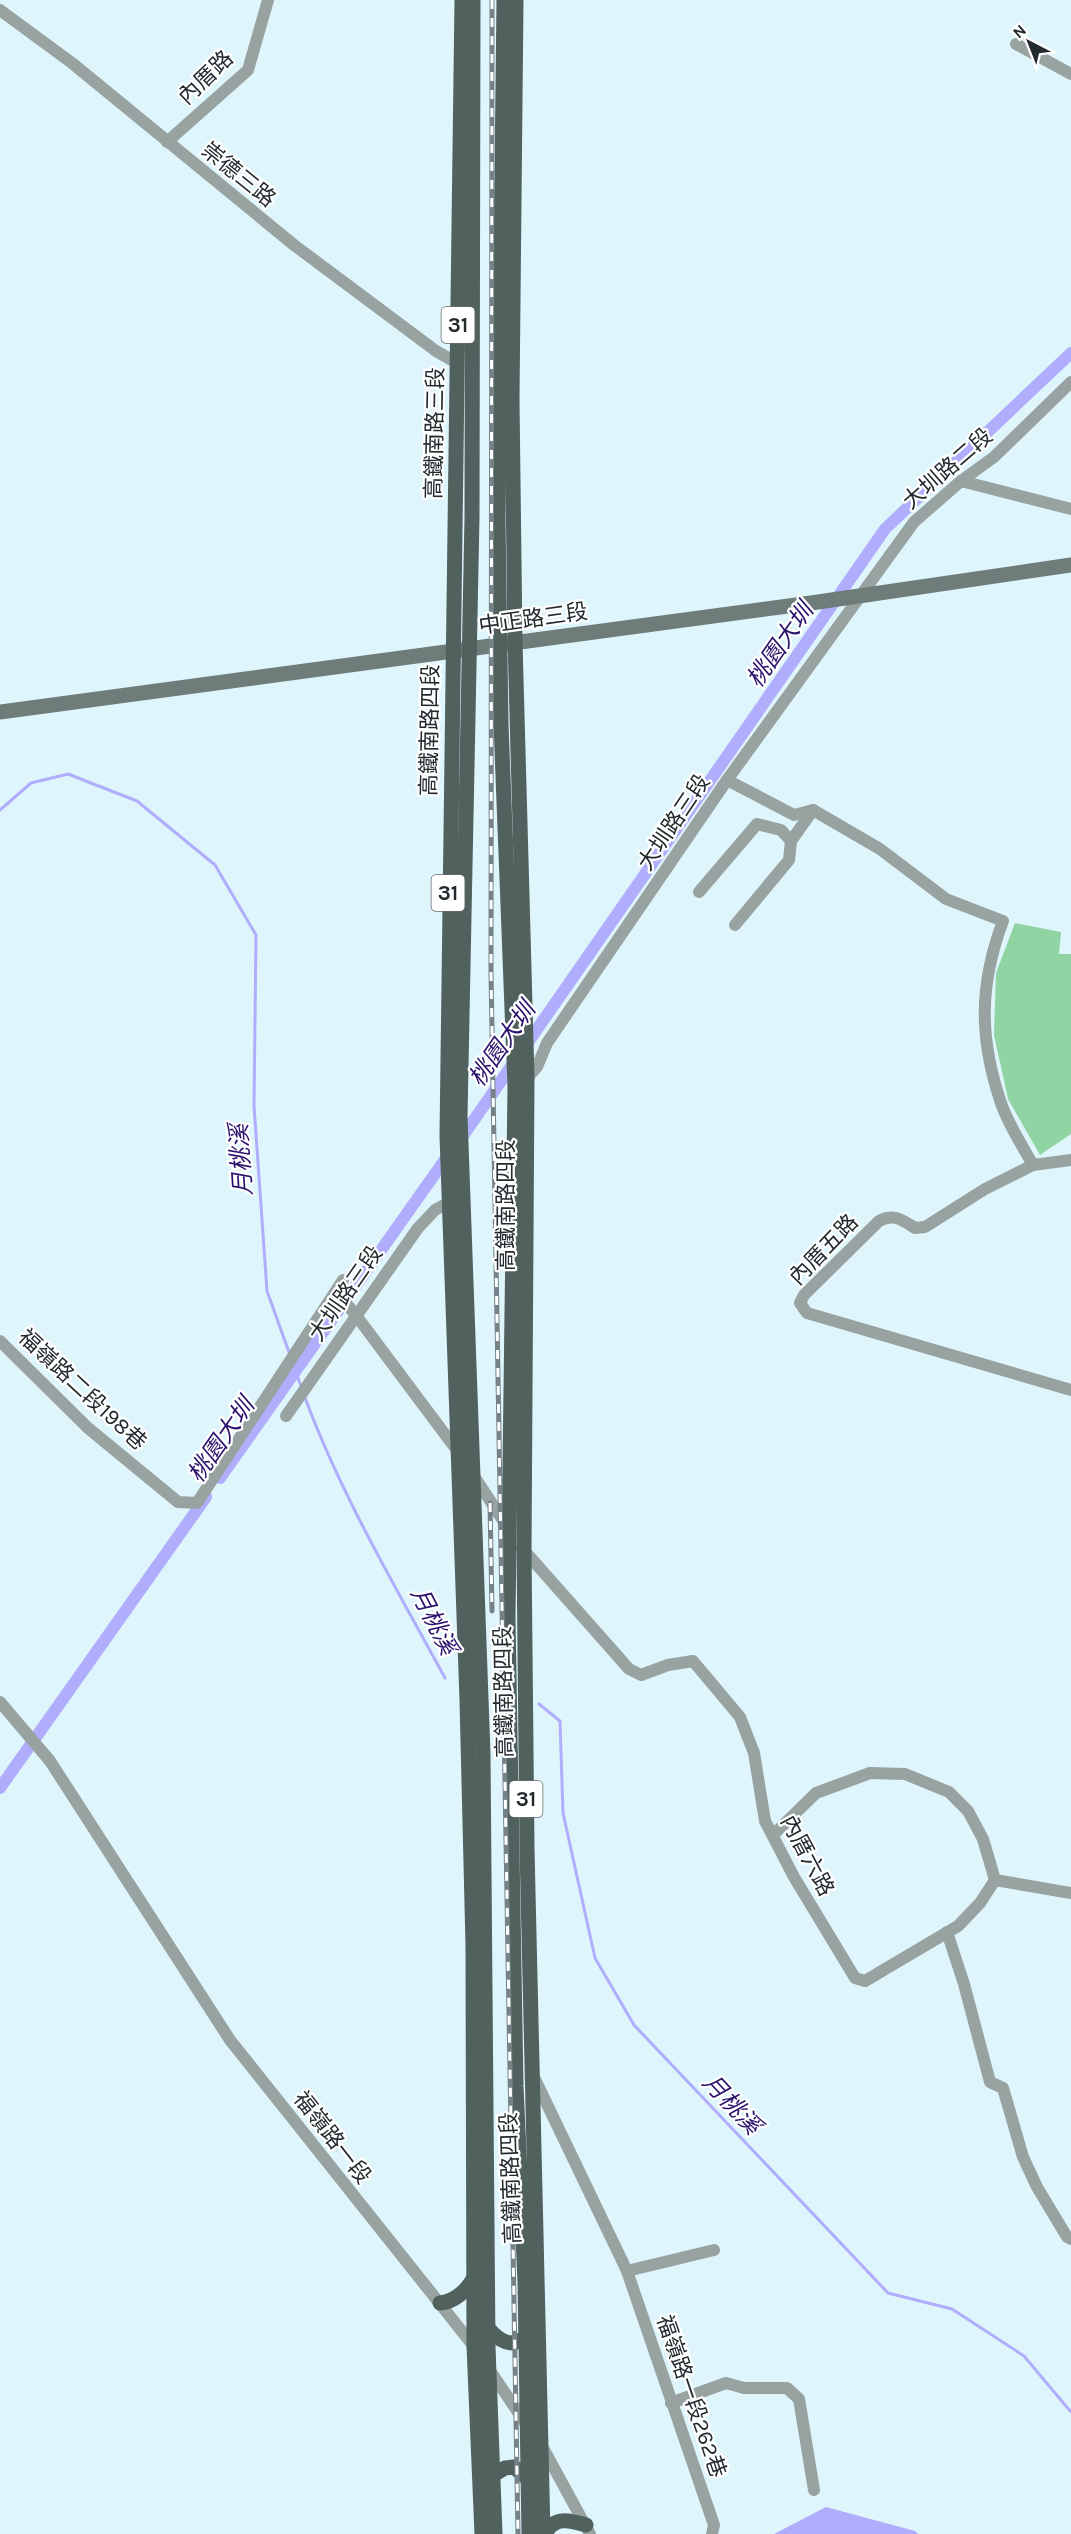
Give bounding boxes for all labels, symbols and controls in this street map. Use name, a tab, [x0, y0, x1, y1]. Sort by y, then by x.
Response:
north arrow	[999, 12, 1059, 72]
text: N	[1009, 20, 1030, 42]
street label: 內厝路	[173, 45, 238, 110]
street label: 崇德三路	[196, 137, 281, 213]
road number: 31	[442, 307, 474, 343]
street label: 高鐵南路三段	[421, 367, 449, 499]
street label: 大圳路二段	[898, 423, 998, 515]
water label: 桃園大圳	[741, 595, 821, 692]
street label: 中正路三段	[477, 598, 589, 640]
street label: 高鐵南路四段	[416, 664, 444, 796]
street label: 大圳路三段	[632, 770, 715, 875]
road number: 31	[432, 875, 464, 911]
water label: 桃園大圳	[463, 994, 543, 1091]
water label: 月桃溪	[224, 1120, 257, 1197]
street label: 高鐵南路四段	[493, 1139, 519, 1271]
street label: 內厝五路	[784, 1209, 864, 1290]
street label: 大圳路三段	[304, 1241, 388, 1346]
street label: 福嶺路二段198巷	[13, 1324, 152, 1456]
water label: 桃園大圳	[182, 1390, 262, 1487]
water label: 月桃溪	[405, 1583, 464, 1662]
street label: 高鐵南路四段	[490, 1626, 518, 1758]
road number: 31	[510, 1781, 542, 1817]
street label: 內厝六路	[775, 1811, 839, 1900]
water label: 月桃溪	[697, 2068, 769, 2142]
street label: 福嶺路一段	[288, 2086, 376, 2189]
street label: 高鐵南路四段	[496, 2112, 526, 2244]
street label: 福嶺路一段262巷	[651, 2312, 731, 2481]

